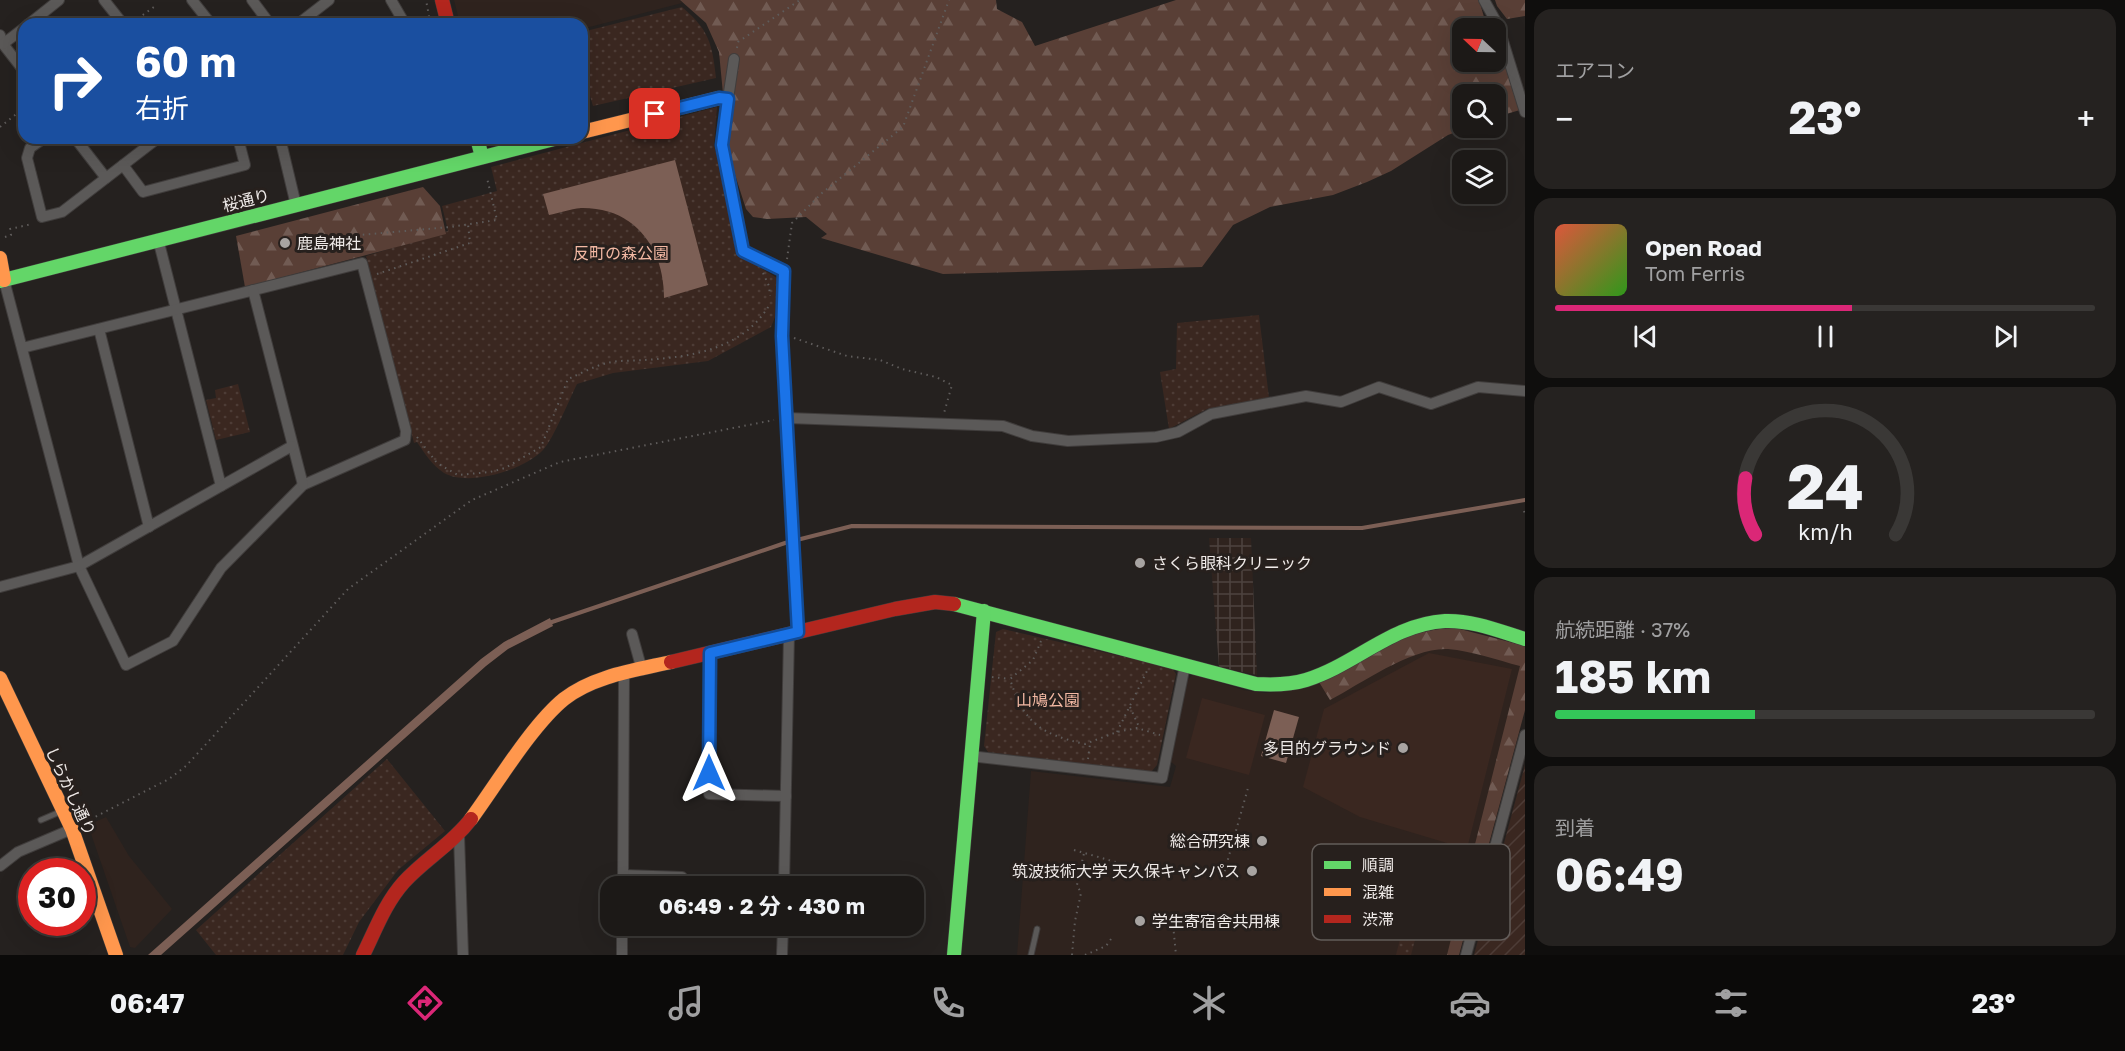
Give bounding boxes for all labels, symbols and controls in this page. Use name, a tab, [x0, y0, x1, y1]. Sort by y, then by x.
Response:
north arrow	[1452, 18, 1506, 72]
map controls	[1452, 18, 1506, 204]
text: 60 m	[135, 36, 236, 86]
icon: right	[36, 42, 114, 120]
text: エアコン	[1555, 58, 1635, 82]
button: search	[1452, 84, 1506, 138]
pin	[629, 88, 680, 139]
text: 23°	[1789, 90, 1861, 144]
text: 右折	[135, 92, 189, 124]
icon: arrive	[638, 97, 671, 130]
text: −	[1555, 99, 1573, 138]
text: +	[2077, 99, 2095, 138]
button: layers	[1452, 150, 1506, 204]
street label: 桜通り	[220, 184, 272, 216]
place label: 鹿島神社	[297, 233, 361, 253]
text: Open Road	[1645, 234, 1762, 261]
marker: 鹿島神社	[278, 236, 292, 250]
park label: 反町の森公園	[573, 243, 669, 263]
text: Tom Ferris	[1645, 261, 1745, 285]
icon: previous	[1629, 320, 1662, 353]
icon: pause	[1809, 320, 1842, 353]
icon: next	[1989, 320, 2022, 353]
text: 24	[1786, 448, 1864, 523]
text: km/h	[1798, 519, 1852, 545]
place label: さくら眼科クリニック	[1152, 553, 1312, 573]
marker: さくら眼科クリニック	[1133, 556, 1147, 570]
text: 航続距離 · 37%	[1555, 617, 1690, 641]
text: 185 km	[1555, 649, 1711, 703]
park label: 山鳩公園	[1016, 690, 1080, 710]
place label: 多目的グラウンド	[1263, 738, 1391, 758]
position arrow	[677, 741, 741, 805]
marker: 多目的グラウンド	[1396, 741, 1410, 755]
street label: しらかし通り	[42, 743, 100, 839]
text: 到着	[1555, 815, 1595, 839]
place label: 総合研究棟	[1170, 831, 1250, 851]
marker: 総合研究棟	[1255, 834, 1269, 848]
legend	[1312, 844, 1510, 940]
text: 06:49	[1555, 847, 1684, 901]
text: 順調	[1362, 855, 1394, 875]
speed limit sign: 30	[18, 858, 96, 936]
place label: 筑波技術大学 天久保キャンパス	[1012, 861, 1240, 881]
marker: 筑波技術大学 天久保キャンパス	[1245, 864, 1259, 878]
text: 混雑	[1362, 882, 1394, 902]
text: 06:49 · 2 分 · 430 m	[659, 892, 865, 919]
text: 渋滞	[1362, 909, 1394, 929]
place label: 学生寄宿舎共用棟	[1152, 911, 1280, 931]
marker: 学生寄宿舎共用棟	[1133, 914, 1147, 928]
icon: directions	[404, 982, 446, 1024]
icon: music	[665, 982, 707, 1024]
icon: phone	[927, 982, 969, 1024]
icon: climate	[1188, 982, 1230, 1024]
icon: car	[1449, 982, 1491, 1024]
icon: filters	[1710, 982, 1752, 1024]
text: 06:47	[110, 987, 185, 1019]
text: 23°	[1972, 987, 2015, 1019]

